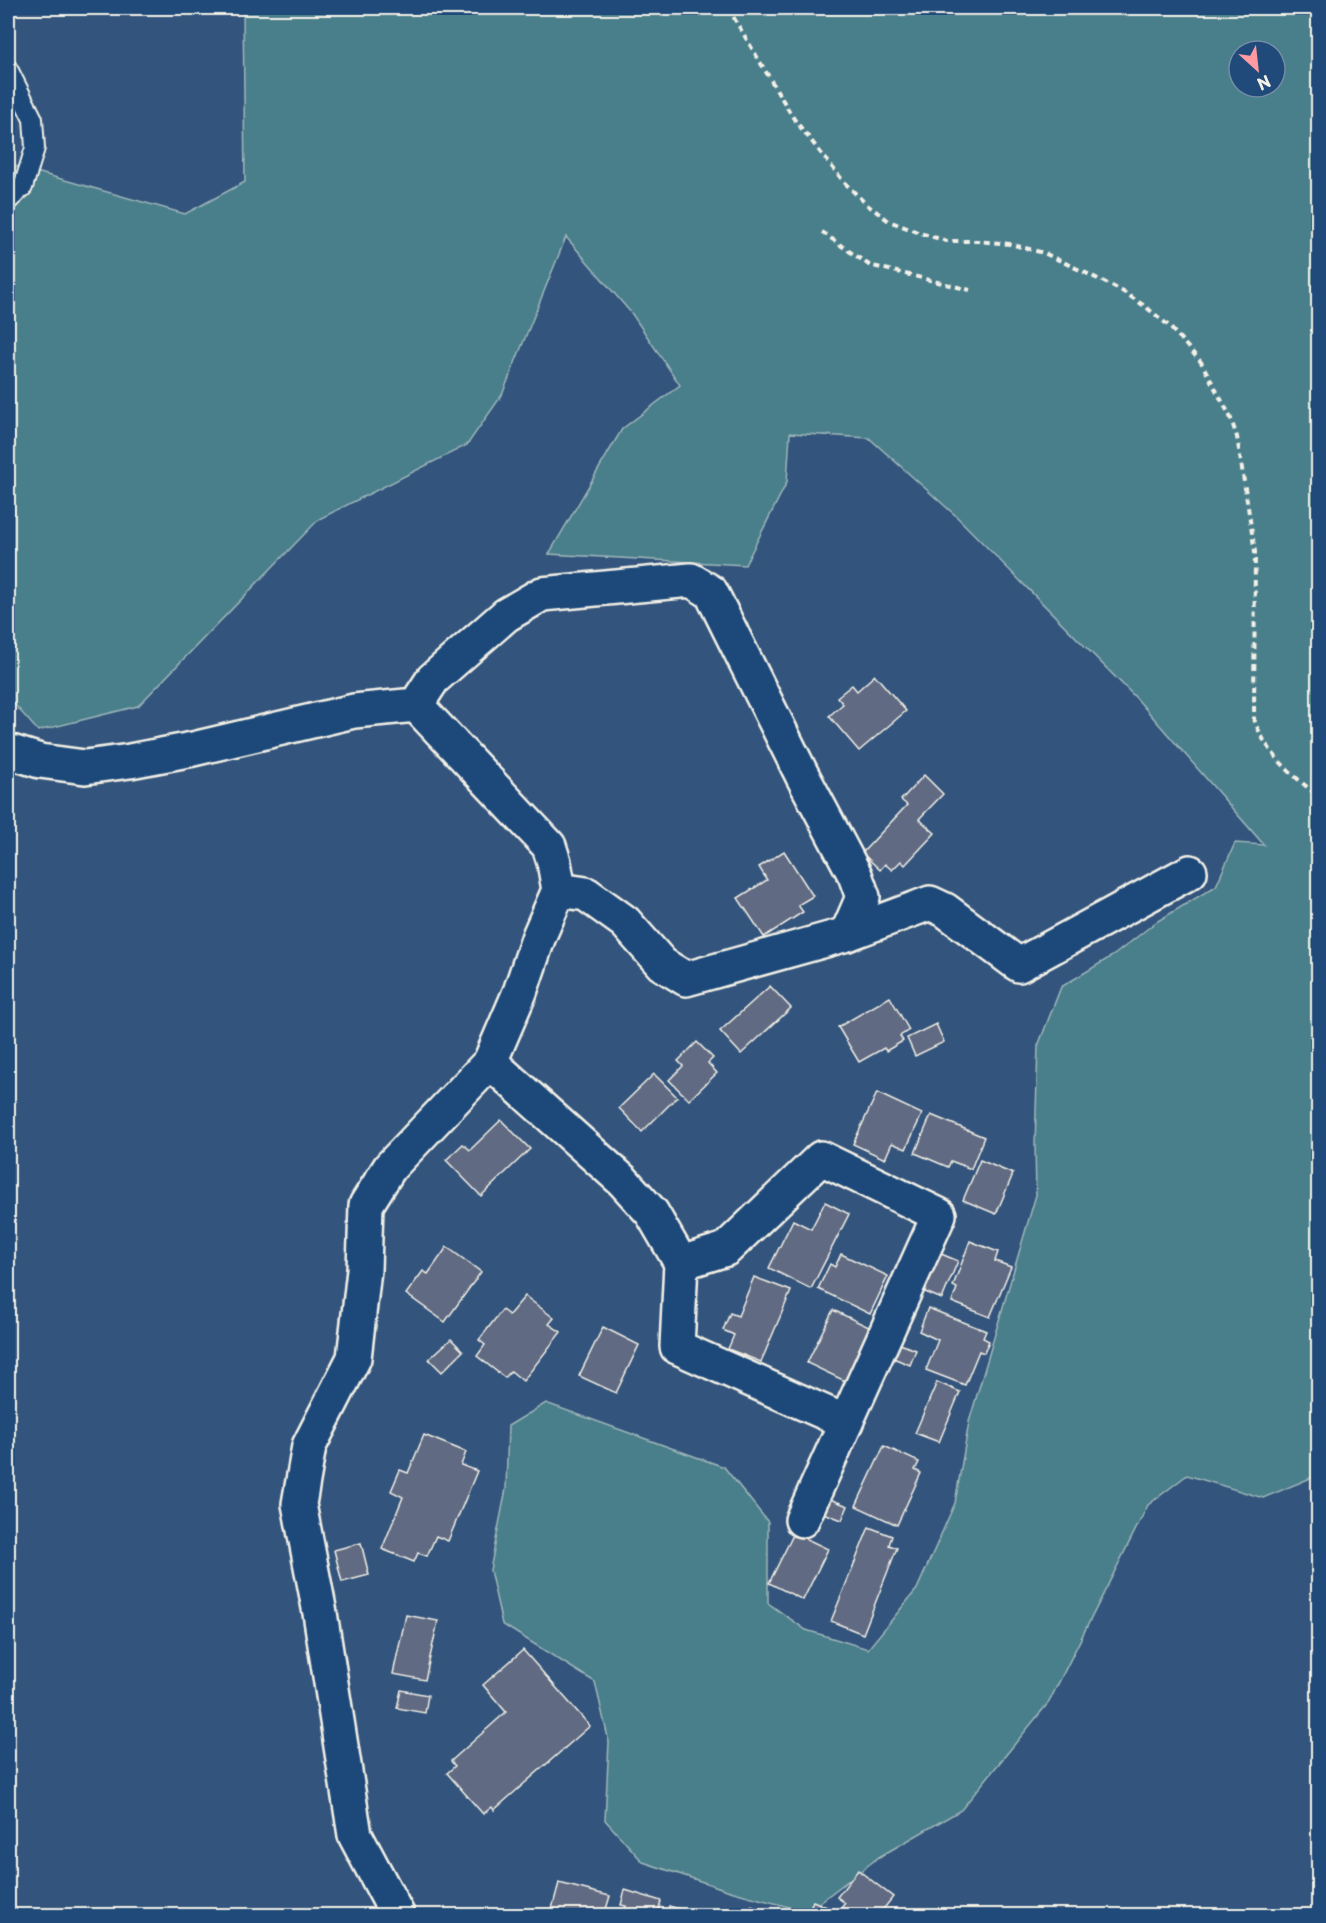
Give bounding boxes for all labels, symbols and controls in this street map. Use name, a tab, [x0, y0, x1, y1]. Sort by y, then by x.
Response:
north arrow	[1227, 39, 1287, 99]
text: N	[1253, 70, 1275, 97]

